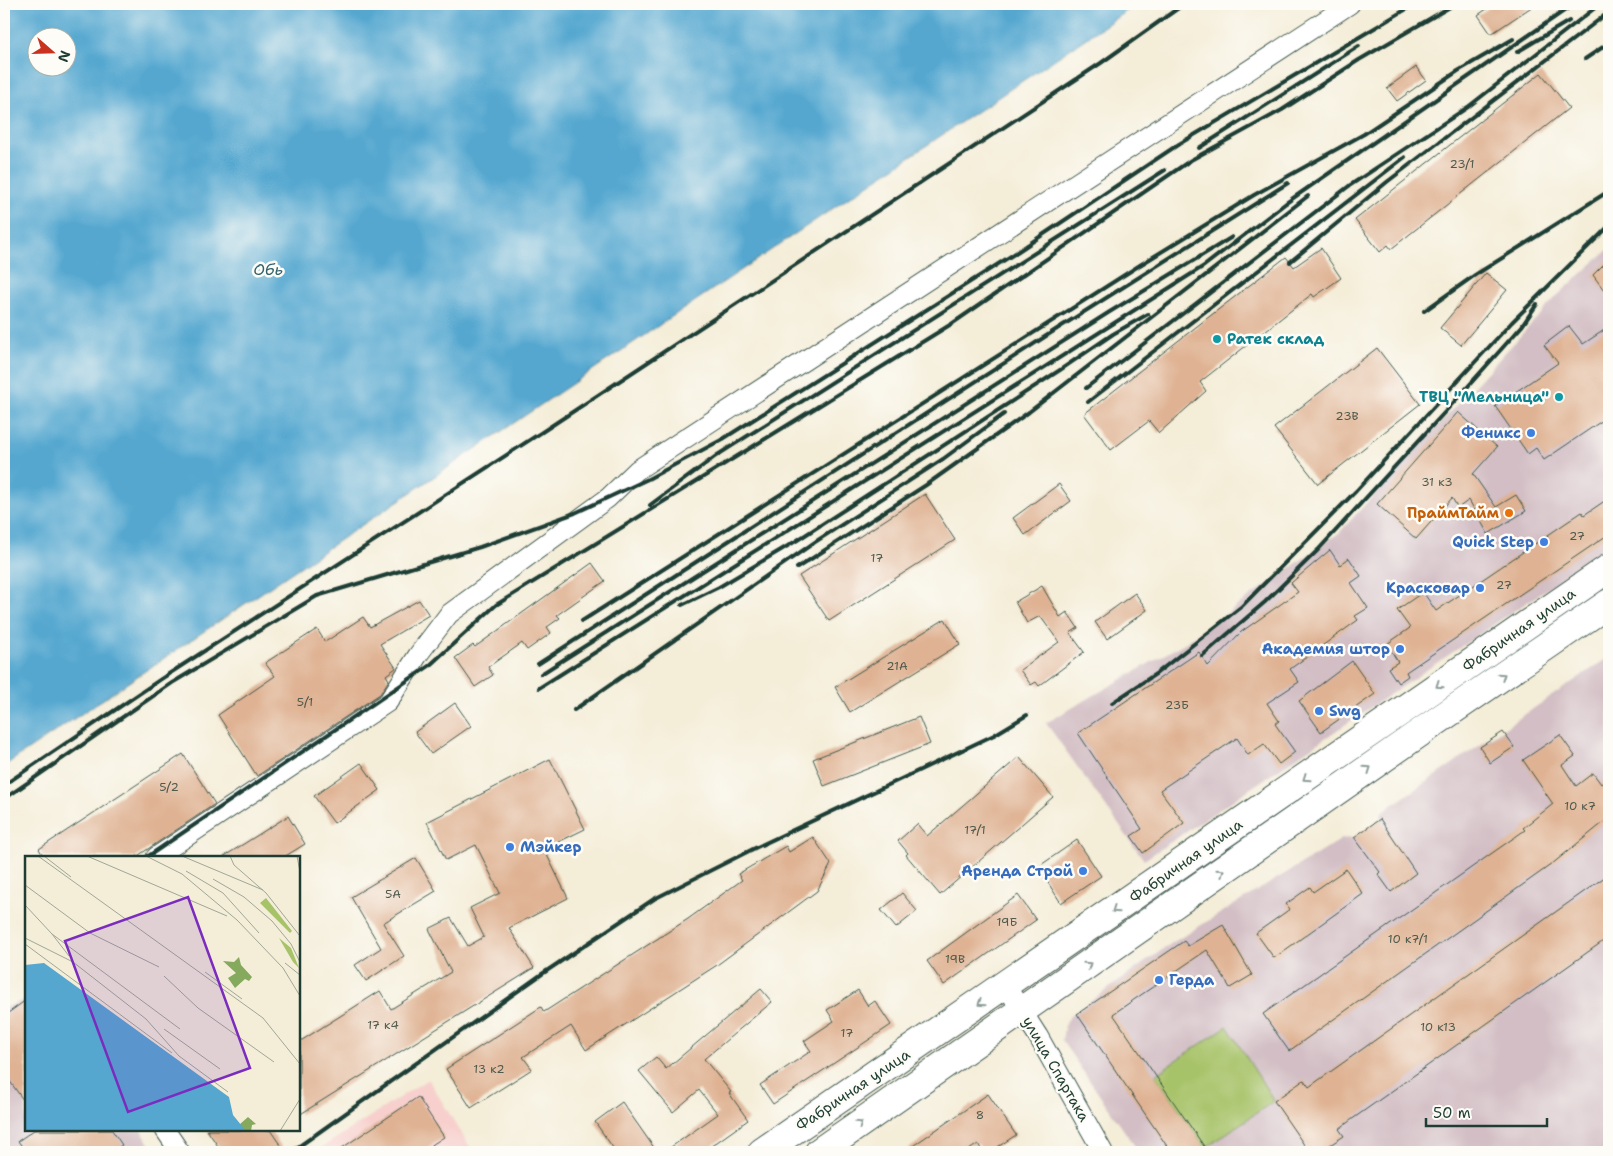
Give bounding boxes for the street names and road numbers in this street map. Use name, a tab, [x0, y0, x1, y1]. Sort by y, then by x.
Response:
street label: Фабричная улица	[1458, 583, 1580, 677]
street label: Фабричная улица	[1125, 814, 1247, 908]
street label: улица Спартака	[1018, 1013, 1095, 1126]
street label: Фабричная улица	[792, 1044, 915, 1136]

